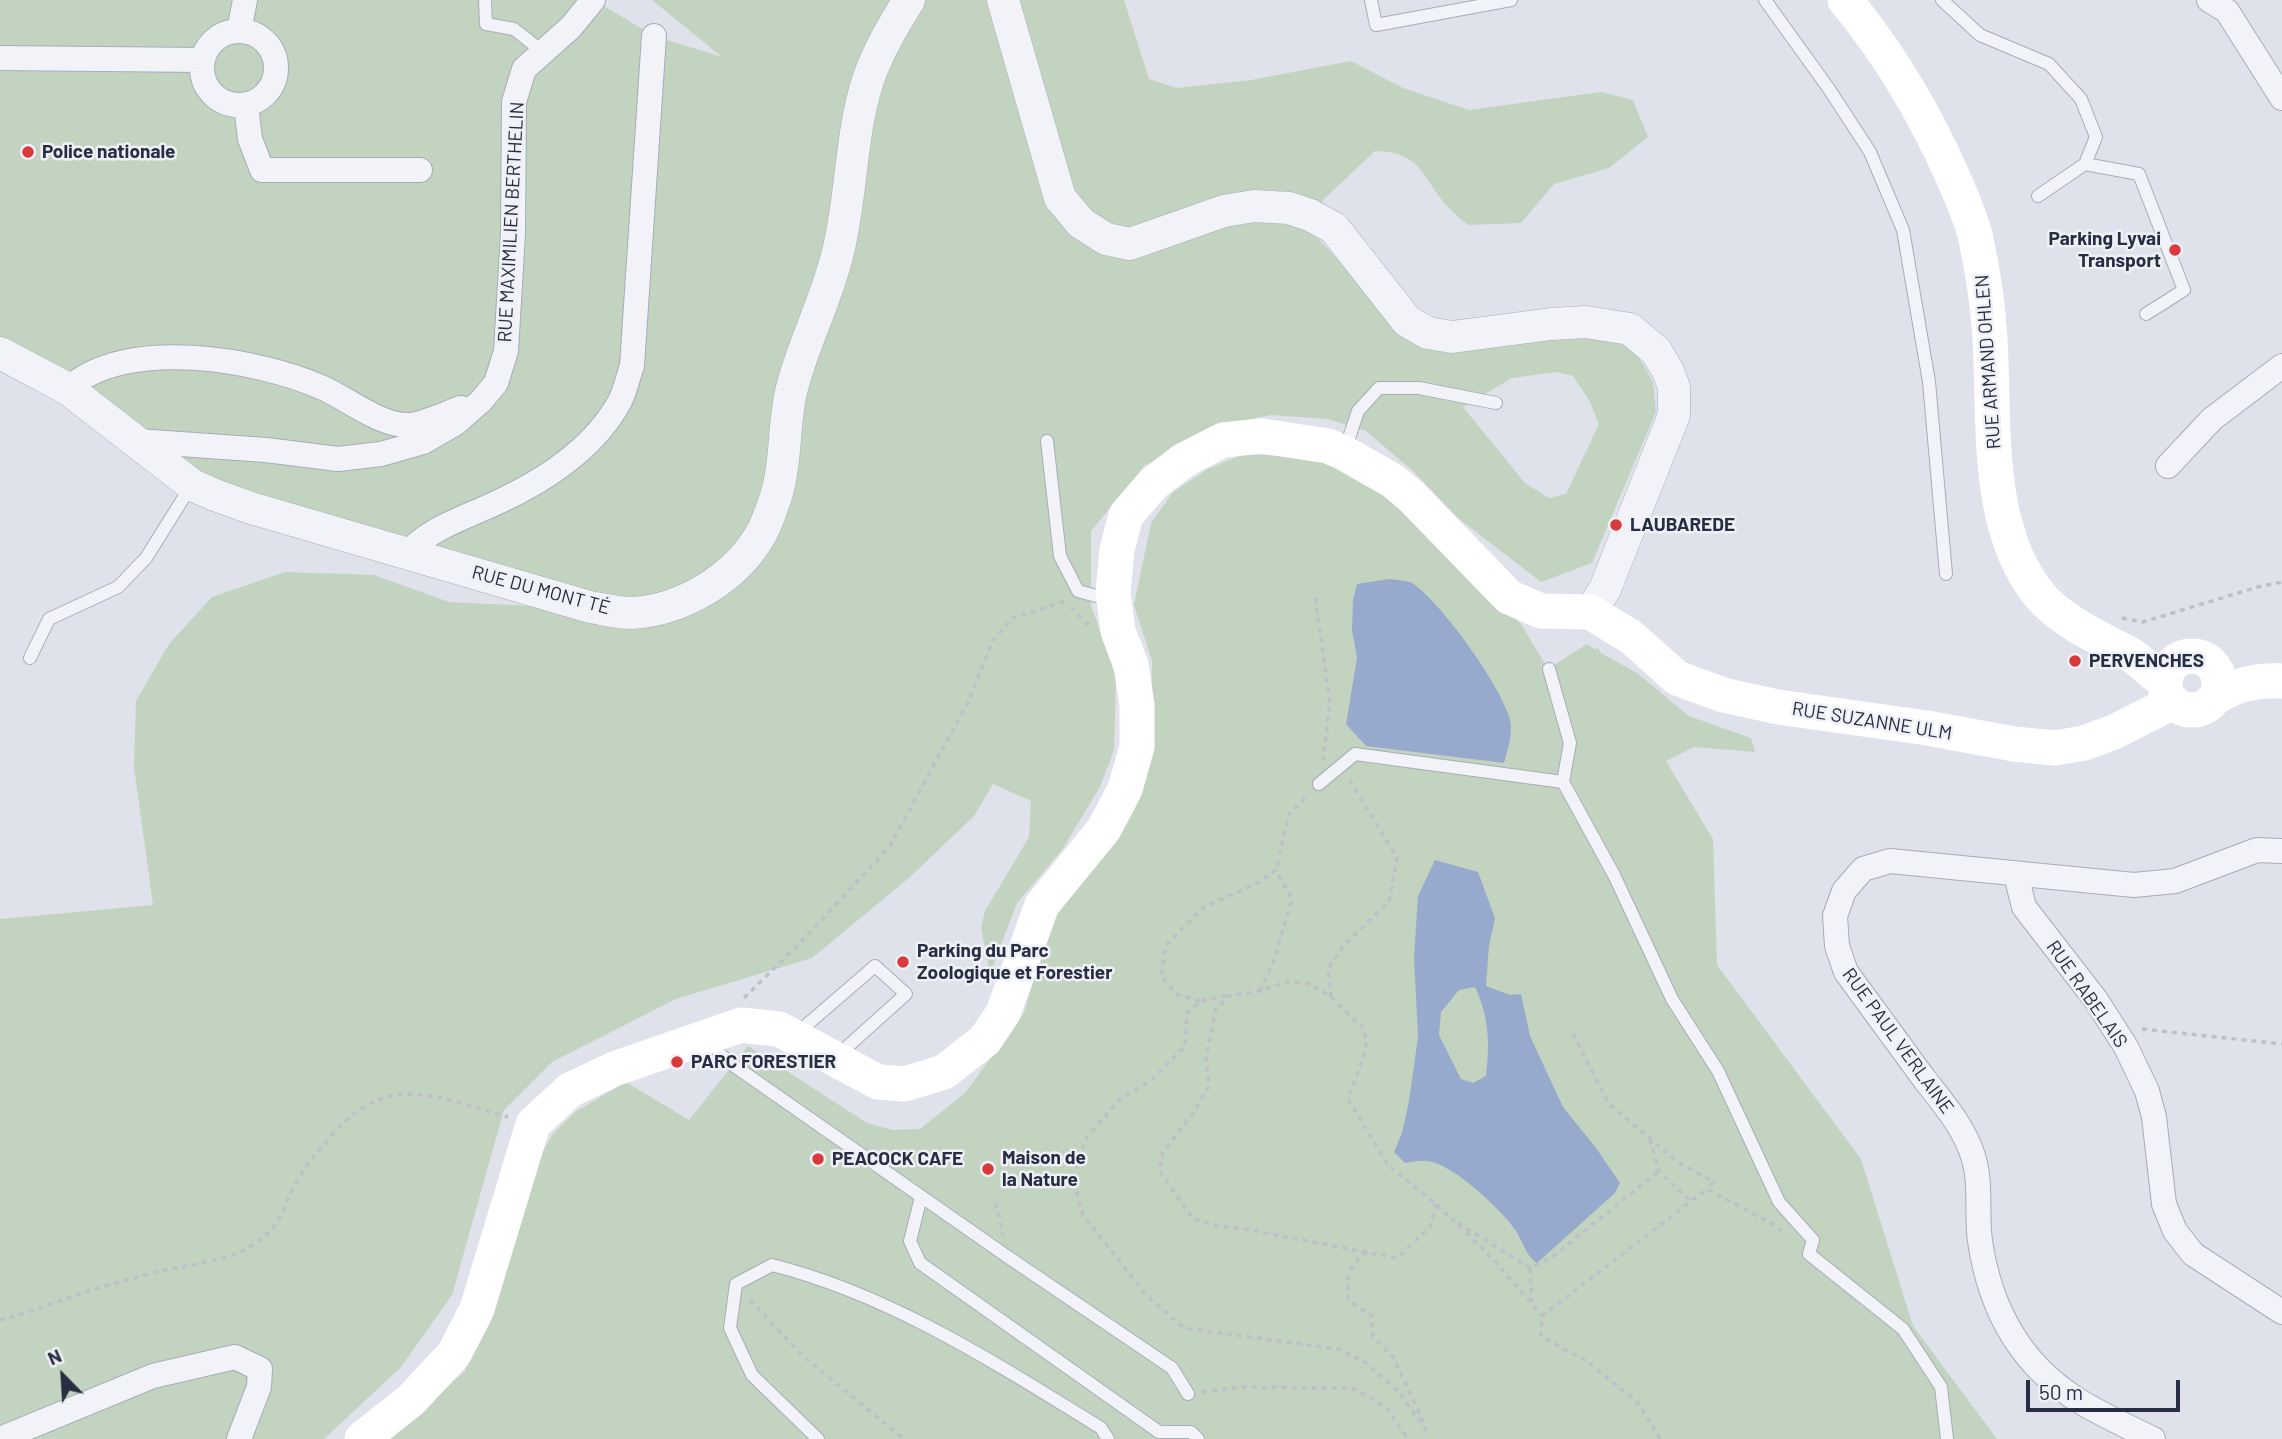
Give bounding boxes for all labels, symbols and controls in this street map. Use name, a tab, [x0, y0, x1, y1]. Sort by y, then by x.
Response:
street label: RUE MAXIMILIEN BERTHELIN	[493, 101, 529, 343]
place label: Police nationale	[42, 141, 175, 163]
marker: Police nationale	[20, 144, 36, 160]
place label: Parking Lyvai Transport	[2049, 228, 2161, 272]
marker: Parking Lyvai Transport	[2167, 242, 2183, 258]
street label: RUE ARMAND OHLEN	[1971, 274, 2005, 450]
place label: LAUBAREDE	[1630, 514, 1735, 536]
marker: LAUBAREDE	[1608, 517, 1624, 533]
street label: RUE DU MONT TÉ	[469, 561, 613, 619]
place label: PERVENCHES	[2089, 650, 2204, 672]
marker: PERVENCHES	[2067, 653, 2083, 669]
street label: RUE SUZANNE ULM	[1790, 697, 1954, 745]
street label: RUE RABELAIS	[2042, 936, 2132, 1052]
place label: Parking du Parc Zoologique et Forestier	[917, 940, 1112, 984]
marker: Parking du Parc Zoologique et Forestier	[895, 954, 911, 970]
street label: RUE PAUL VERLAINE	[1837, 964, 1959, 1118]
place label: PARC FORESTIER	[691, 1051, 836, 1073]
marker: PARC FORESTIER	[669, 1054, 685, 1070]
place label: Maison de la Nature	[1002, 1147, 1086, 1191]
place label: PEACOCK CAFE	[832, 1148, 963, 1170]
marker: PEACOCK CAFE	[810, 1151, 826, 1167]
marker: Maison de la Nature	[980, 1161, 996, 1177]
north arrow	[28, 1341, 98, 1411]
text: N	[44, 1343, 65, 1369]
scale bar	[2030, 1366, 2184, 1410]
text: 50 m	[2039, 1379, 2083, 1404]

